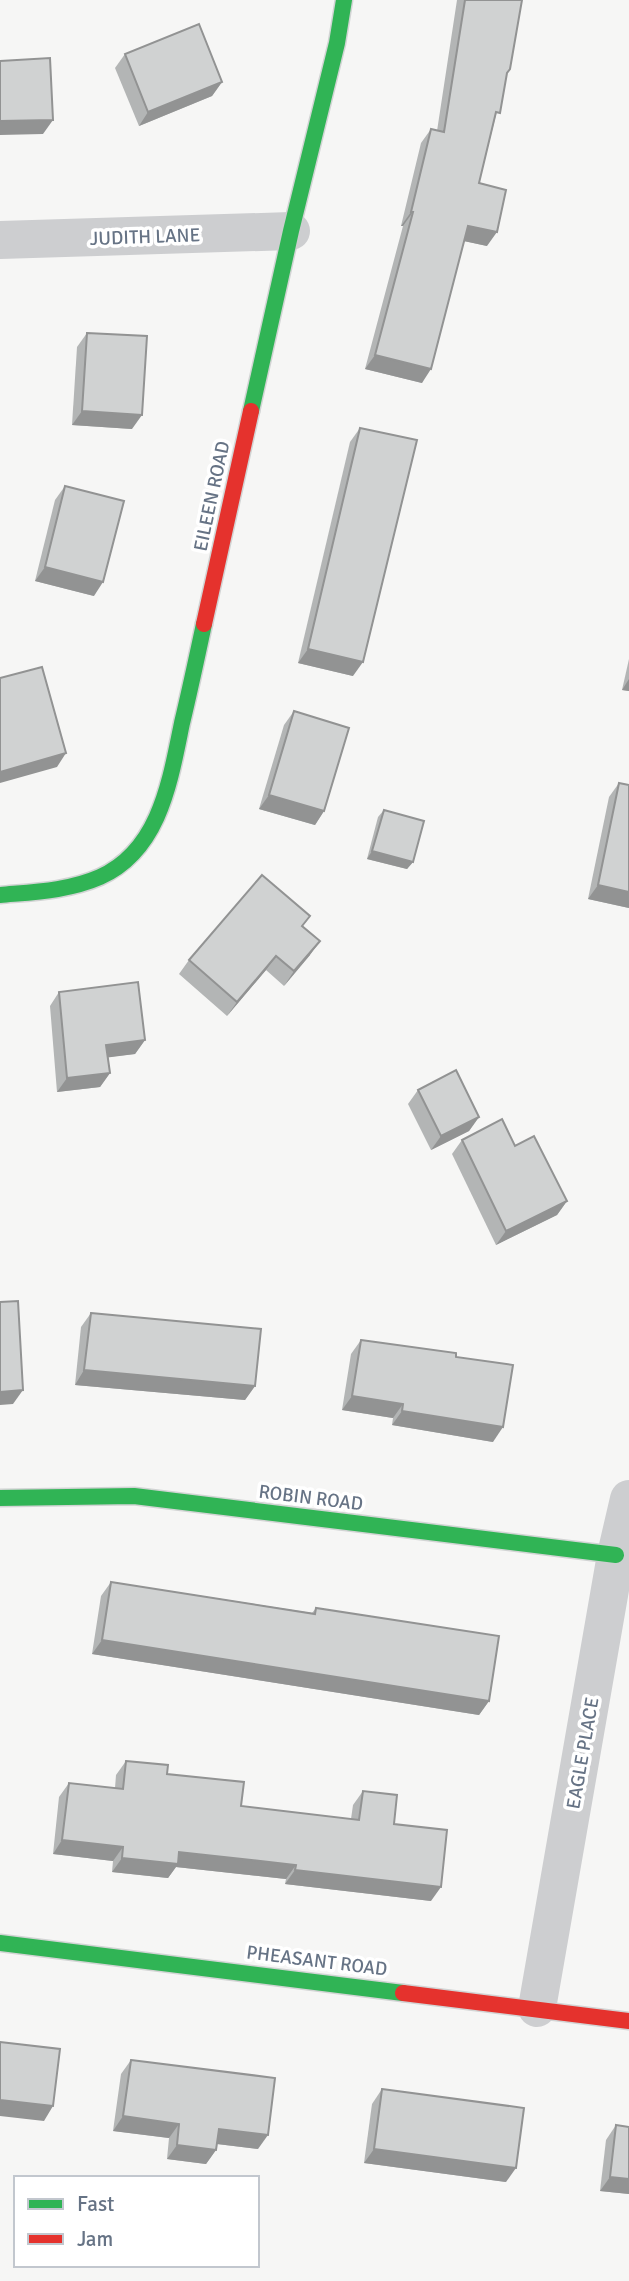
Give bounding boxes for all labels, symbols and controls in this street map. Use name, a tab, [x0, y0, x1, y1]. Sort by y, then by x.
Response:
street label: JUDITH LANE	[89, 223, 201, 251]
street label: EILEEN ROAD	[189, 439, 235, 553]
street label: ROBIN ROAD	[257, 1480, 365, 1516]
street label: EAGLE PLACE	[561, 1695, 605, 1811]
street label: PHEASANT ROAD	[245, 1940, 389, 1982]
legend	[14, 2176, 259, 2267]
text: Fast	[77, 2191, 114, 2217]
text: Jam	[77, 2226, 113, 2252]

